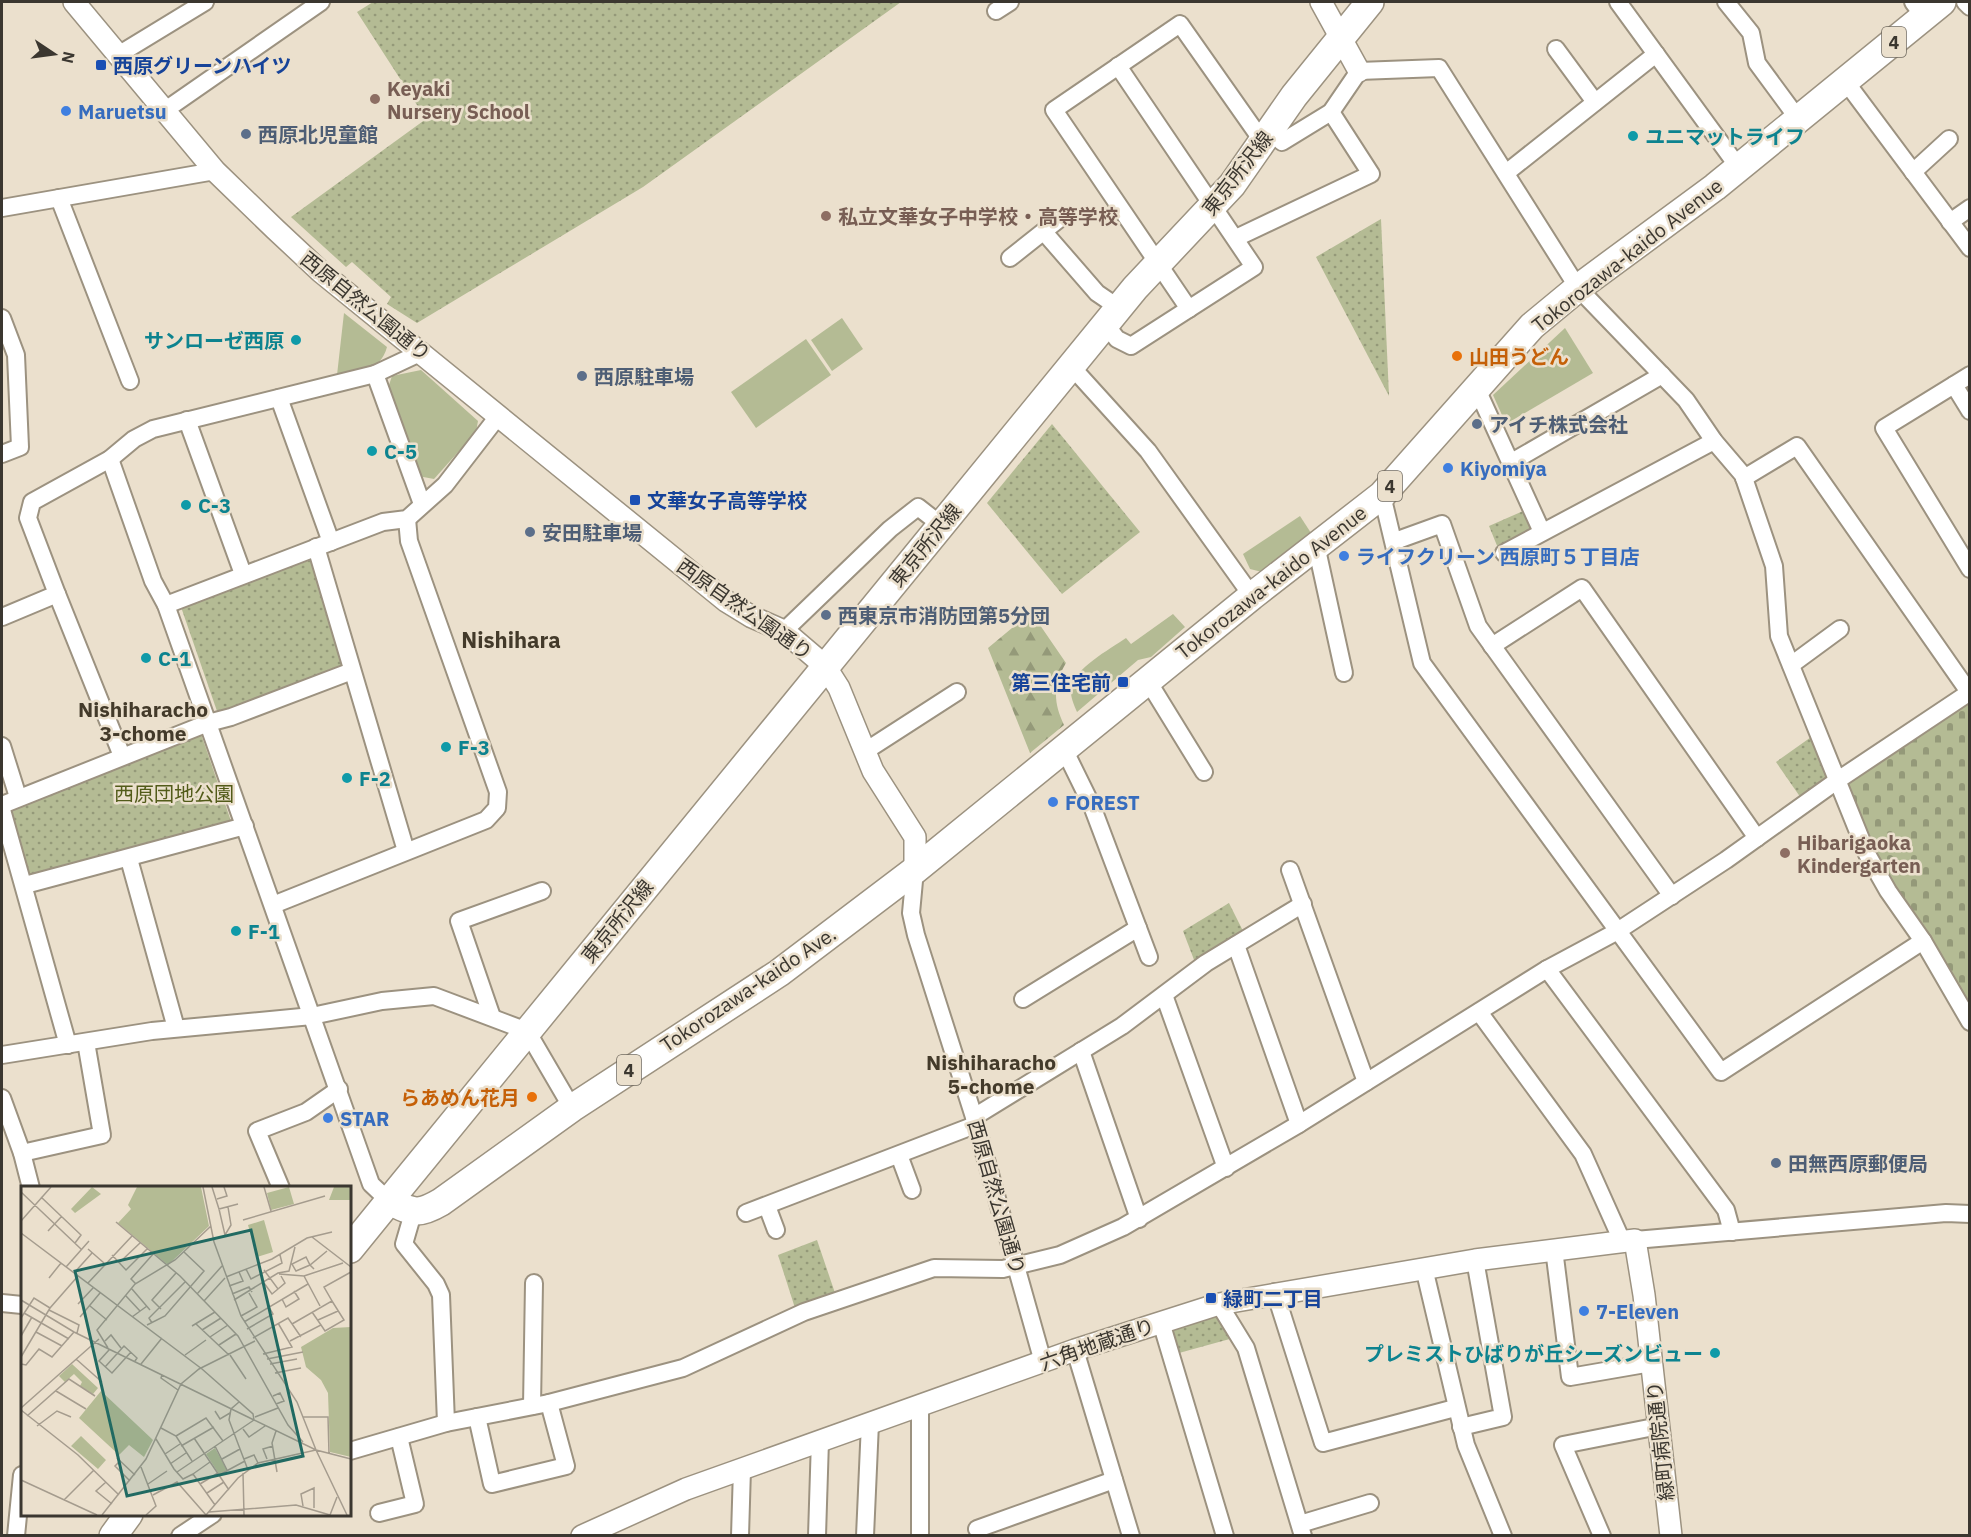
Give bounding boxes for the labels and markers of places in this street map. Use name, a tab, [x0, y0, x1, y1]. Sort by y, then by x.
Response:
place label: 西原グリーンハイツ	[113, 52, 292, 79]
marker: 西原グリーンハイツ	[94, 58, 108, 72]
place label: Keyaki Nursery School	[387, 75, 530, 125]
marker: Keyaki Nursery School	[368, 92, 382, 106]
place label: Maruetsu	[78, 98, 167, 125]
marker: Maruetsu	[59, 104, 73, 118]
place label: 西原北児童館	[258, 121, 378, 148]
place label: ユニマットライフ	[1645, 123, 1805, 150]
marker: 西原北児童館	[239, 127, 253, 141]
marker: ユニマットライフ	[1626, 129, 1640, 143]
place label: 私立文華女子中学校・高等学校	[838, 203, 1118, 230]
marker: 私立文華女子中学校・高等学校	[819, 209, 833, 223]
place label: サンローゼ西原	[144, 327, 284, 354]
marker: サンローゼ西原	[289, 333, 303, 347]
place label: 山田うどん	[1469, 343, 1569, 370]
marker: 山田うどん	[1450, 349, 1464, 363]
place label: 西原駐車場	[594, 363, 694, 390]
marker: 西原駐車場	[575, 369, 589, 383]
place label: アイチ株式会社	[1489, 411, 1628, 438]
marker: アイチ株式会社	[1470, 417, 1484, 431]
place label: C-5	[384, 438, 417, 465]
marker: C-5	[365, 444, 379, 458]
place label: Kiyomiya	[1460, 455, 1547, 482]
marker: Kiyomiya	[1441, 461, 1455, 475]
place label: 文華女子高等学校	[647, 487, 807, 514]
place label: C-3	[198, 492, 231, 519]
marker: 文華女子高等学校	[628, 493, 642, 507]
marker: C-3	[179, 498, 193, 512]
place label: 安田駐車場	[542, 519, 642, 546]
marker: 安田駐車場	[523, 525, 537, 539]
place label: ライフクリーン 西原町５丁目店	[1356, 543, 1640, 570]
marker: ライフクリーン 西原町５丁目店	[1337, 549, 1351, 563]
place label: 西東京市消防団第5分団	[838, 602, 1050, 629]
marker: 西東京市消防団第5分団	[819, 608, 833, 622]
place label: C-1	[158, 645, 191, 672]
marker: C-1	[139, 651, 153, 665]
place label: 第三住宅前	[1011, 669, 1111, 696]
marker: 第三住宅前	[1116, 675, 1130, 689]
place label: F-3	[458, 734, 490, 761]
marker: F-3	[439, 740, 453, 754]
place label: F-2	[359, 765, 391, 792]
marker: F-2	[340, 771, 354, 785]
place label: FOREST	[1065, 789, 1140, 816]
marker: FOREST	[1046, 795, 1060, 809]
place label: Hibarigaoka Kindergarten	[1797, 829, 1921, 879]
marker: Hibarigaoka Kindergarten	[1778, 846, 1792, 860]
place label: F-1	[248, 918, 280, 945]
marker: F-1	[229, 924, 243, 938]
place label: らあめん花月	[400, 1084, 520, 1111]
marker: らあめん花月	[525, 1090, 539, 1104]
place label: STAR	[340, 1105, 390, 1132]
marker: STAR	[321, 1111, 335, 1125]
place label: 田無西原郵便局	[1788, 1150, 1928, 1177]
marker: 田無西原郵便局	[1769, 1156, 1783, 1170]
place label: 緑町二丁目	[1223, 1285, 1323, 1312]
marker: 緑町二丁目	[1204, 1291, 1218, 1305]
place label: 7-Eleven	[1596, 1298, 1679, 1325]
marker: 7-Eleven	[1577, 1304, 1591, 1318]
place label: プレミストひばりが丘シーズンビュー	[1364, 1340, 1703, 1367]
marker: プレミストひばりが丘シーズンビュー	[1708, 1346, 1722, 1360]

